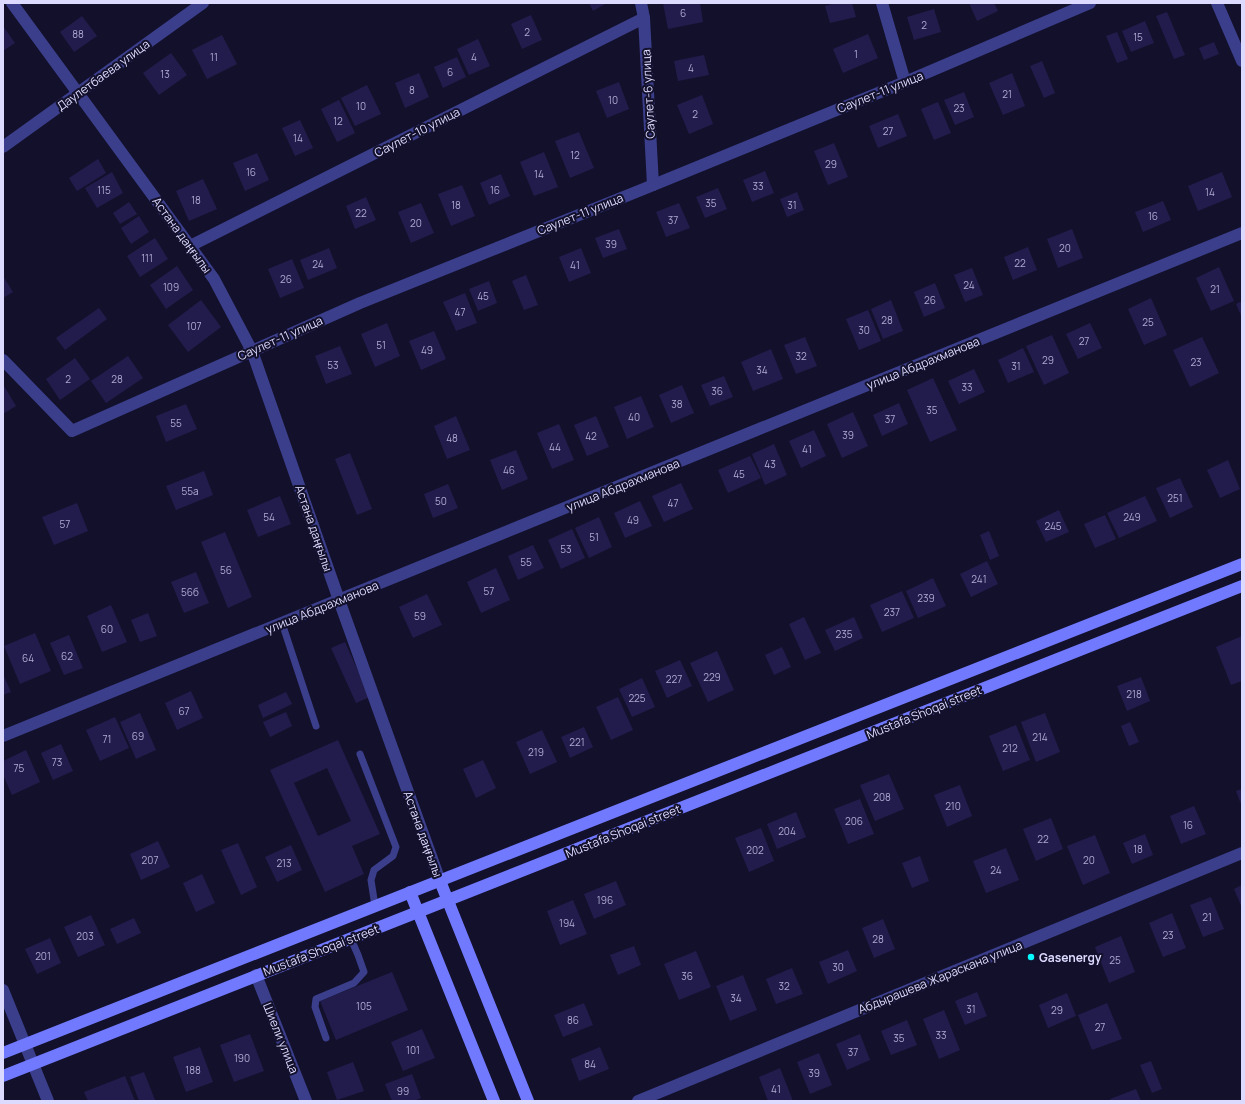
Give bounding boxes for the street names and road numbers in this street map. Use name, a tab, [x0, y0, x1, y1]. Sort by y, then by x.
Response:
street label: Даулетбаева улица	[53, 35, 153, 115]
street label: Саулет-6 улица	[637, 49, 659, 139]
street label: Саулет-11 улица	[834, 67, 926, 117]
street label: Саулет-10 улица	[371, 103, 463, 161]
street label: Саулет-11 улица	[534, 189, 626, 239]
street label: Астана даңғылы	[148, 193, 216, 277]
street label: Саулет-11 улица	[235, 312, 325, 364]
street label: улица Абдрахманова	[864, 333, 982, 393]
street label: улица Абдрахманова	[564, 455, 682, 515]
street label: Астана даңғылы	[291, 482, 337, 574]
street label: улица Абдрахманова	[263, 577, 381, 637]
street label: Mustafa Shoqai street	[864, 681, 984, 743]
street label: Астана даңғылы	[400, 789, 446, 879]
street label: Mustafa Shoqai street	[563, 800, 683, 862]
street label: Mustafa Shoqai street	[261, 920, 382, 980]
street label: Абдырашева Жараскана улица	[855, 936, 1025, 1018]
street label: Шиели улица	[259, 1000, 303, 1076]

